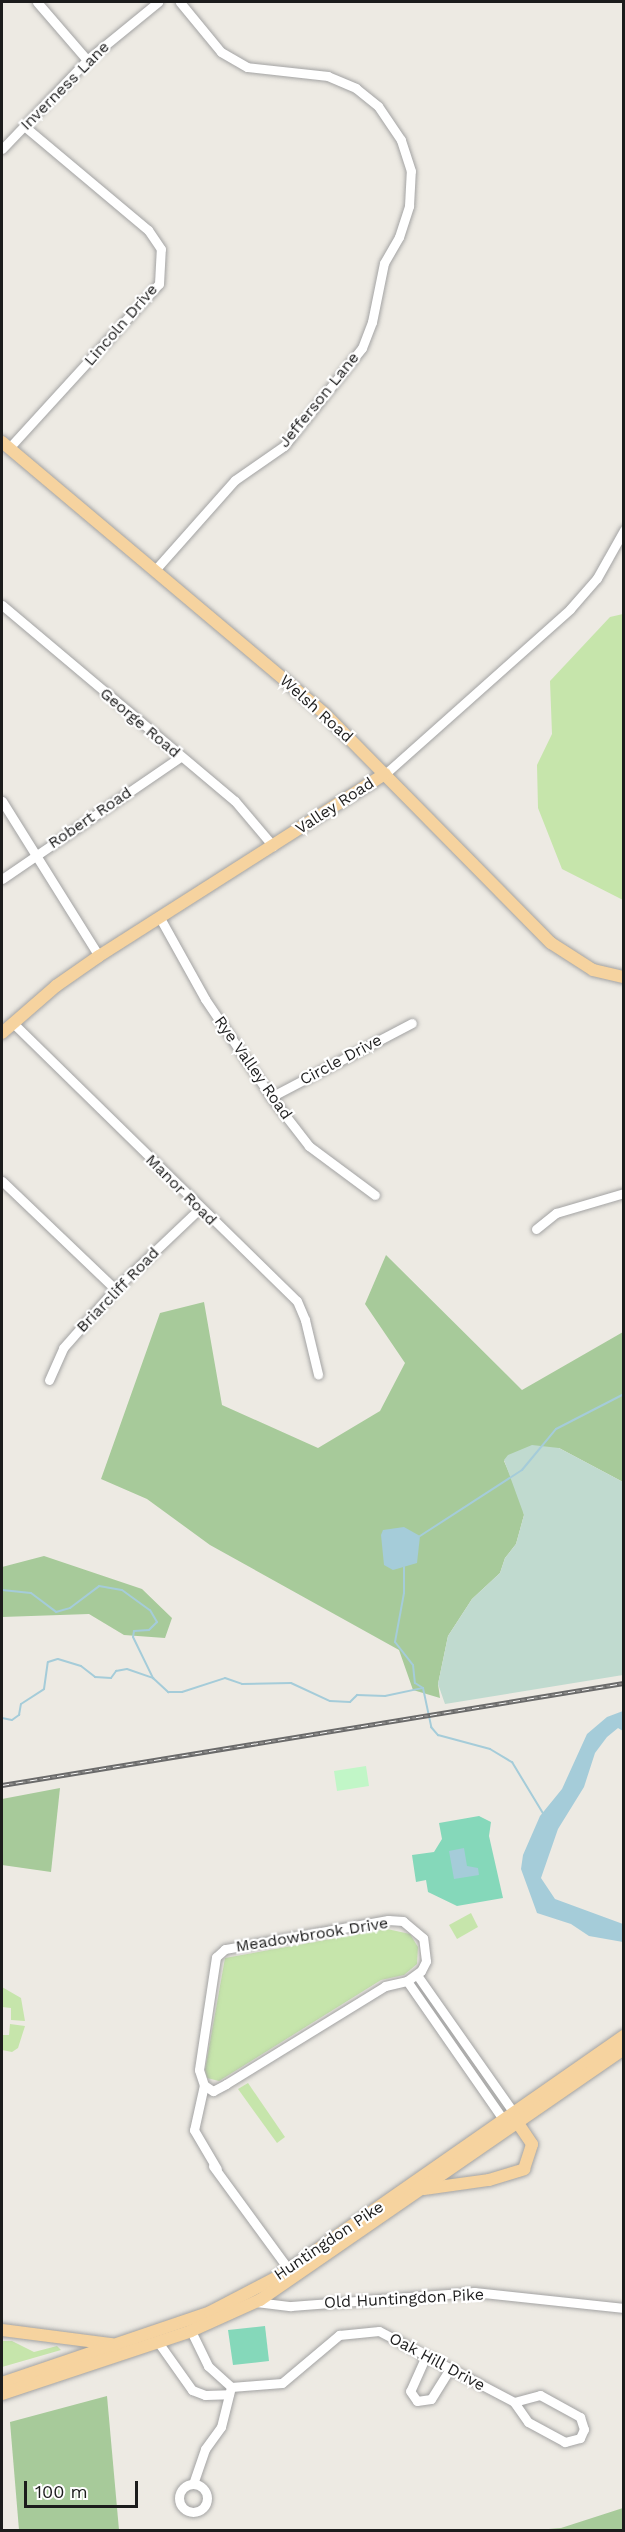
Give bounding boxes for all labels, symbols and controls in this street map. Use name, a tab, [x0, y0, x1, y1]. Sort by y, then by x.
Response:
street label: Inverness Lane	[17, 38, 113, 134]
street label: Lincoln Drive	[80, 280, 162, 370]
street label: Jefferson Lane	[275, 348, 363, 452]
street label: Welsh Road	[275, 671, 357, 747]
street label: George Road	[96, 684, 184, 762]
street label: Valley Road	[292, 773, 378, 839]
street label: Robert Road	[45, 783, 135, 853]
street label: Rye Valley Road	[210, 1012, 296, 1124]
street label: Circle Drive	[297, 1030, 385, 1090]
street label: Manor Road	[141, 1150, 221, 1230]
street label: Briarcliff Road	[72, 1243, 164, 1337]
street label: Meadowbrook Drive	[234, 1913, 390, 1957]
street label: Huntingdon Pike	[271, 2197, 387, 2285]
street label: Old Huntingdon Pike	[324, 2285, 484, 2313]
street label: Oak Hill Drive	[385, 2329, 489, 2395]
scale bar	[27, 2469, 141, 2507]
text: 100 m	[35, 2481, 88, 2502]

